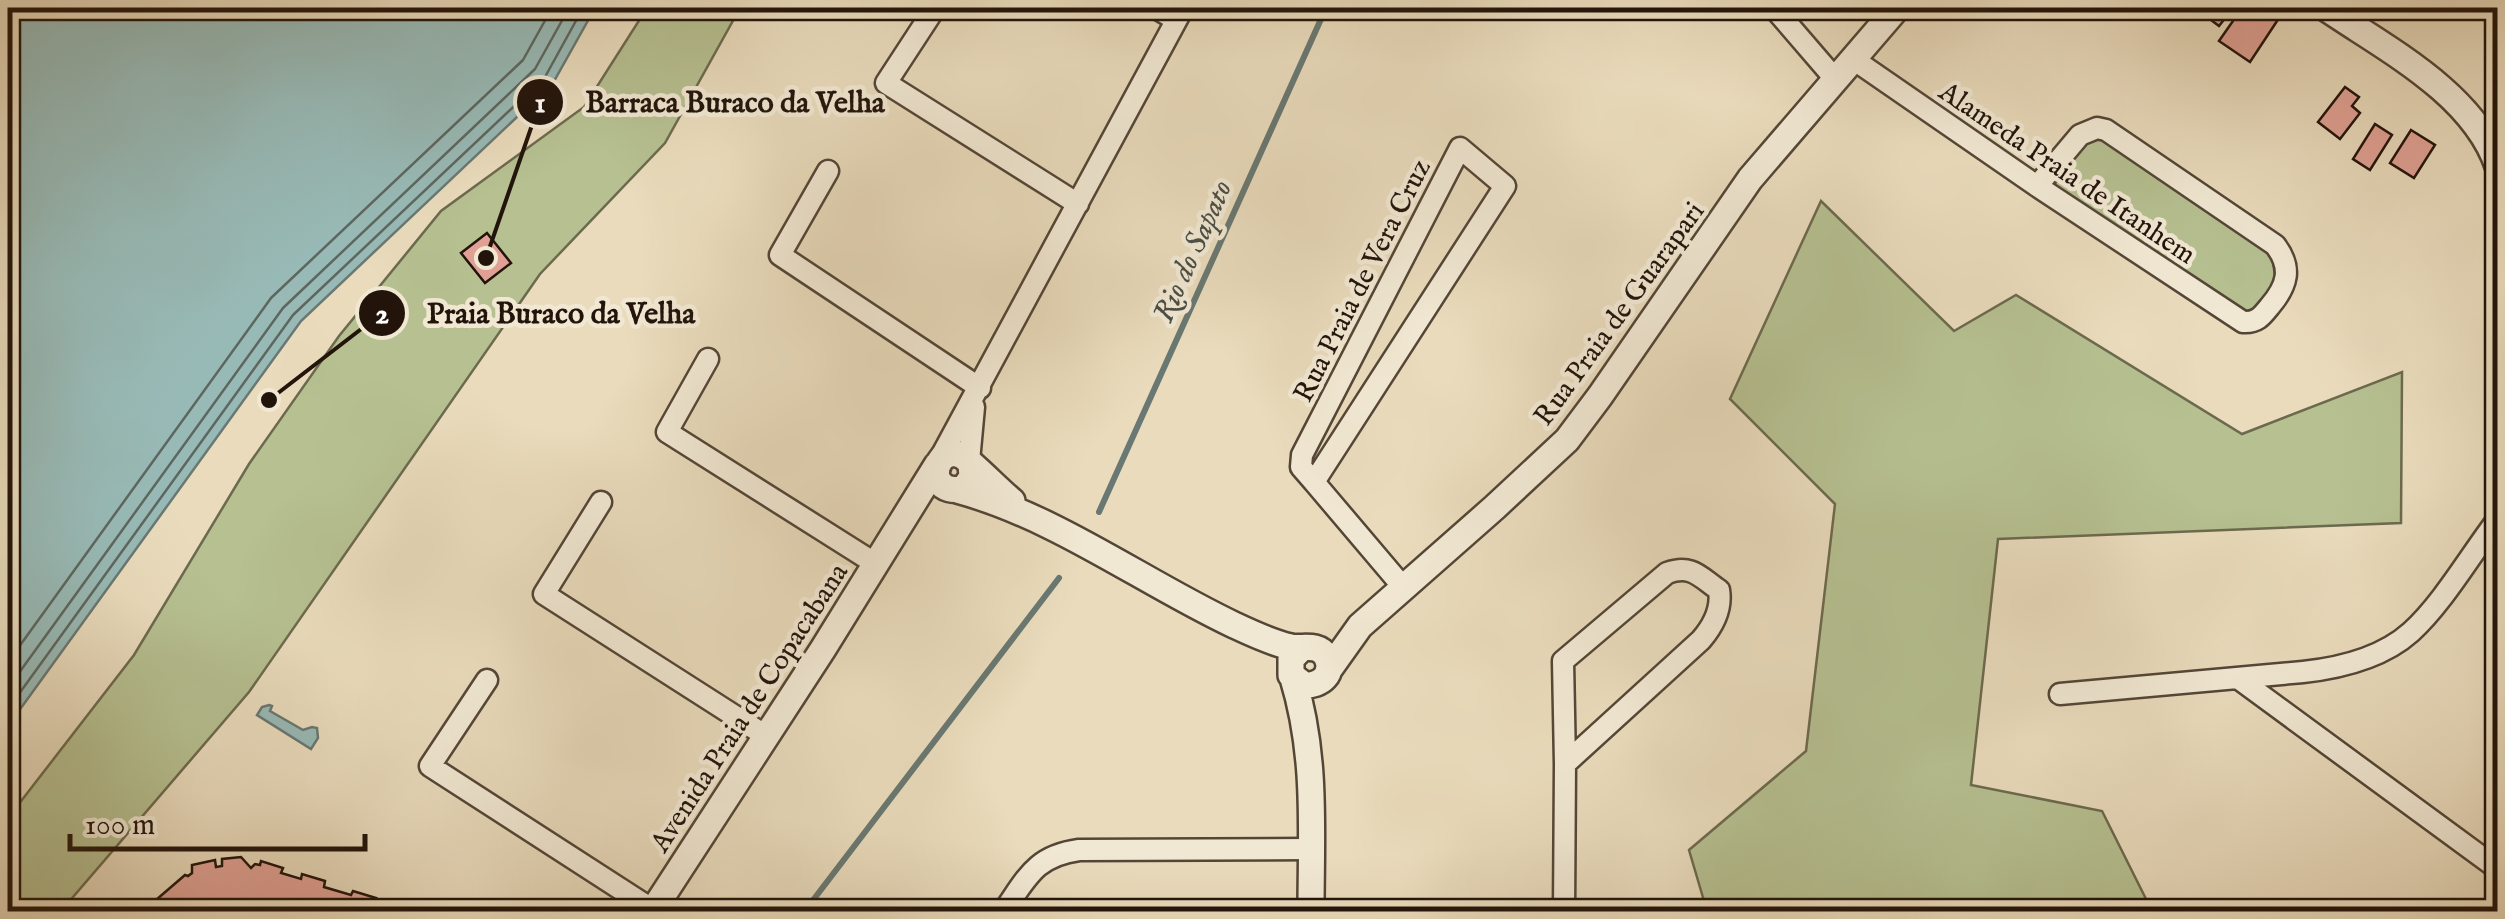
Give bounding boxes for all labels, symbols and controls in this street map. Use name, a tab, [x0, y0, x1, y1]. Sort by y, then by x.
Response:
callout: Barraca Buraco da Velha	[515, 72, 905, 132]
street label: Alameda Praia de Itanhem	[1931, 75, 2202, 273]
text: 1	[534, 85, 546, 123]
text: Barraca Buraco da Velha	[585, 85, 886, 123]
street label: Rua Praia de Vera Cruz	[1287, 154, 1440, 408]
water label: Rio do Sapato	[1146, 175, 1242, 329]
street label: Rua Praia de Guarapari	[1527, 196, 1713, 433]
callout: Praia Buraco da Velha	[357, 283, 716, 343]
text: 2	[375, 296, 389, 334]
text: Praia Buraco da Velha	[427, 296, 696, 334]
street label: Avenida Praia de Copacabana	[643, 556, 857, 860]
scale bar	[70, 789, 365, 851]
text: 100 m	[85, 807, 155, 845]

